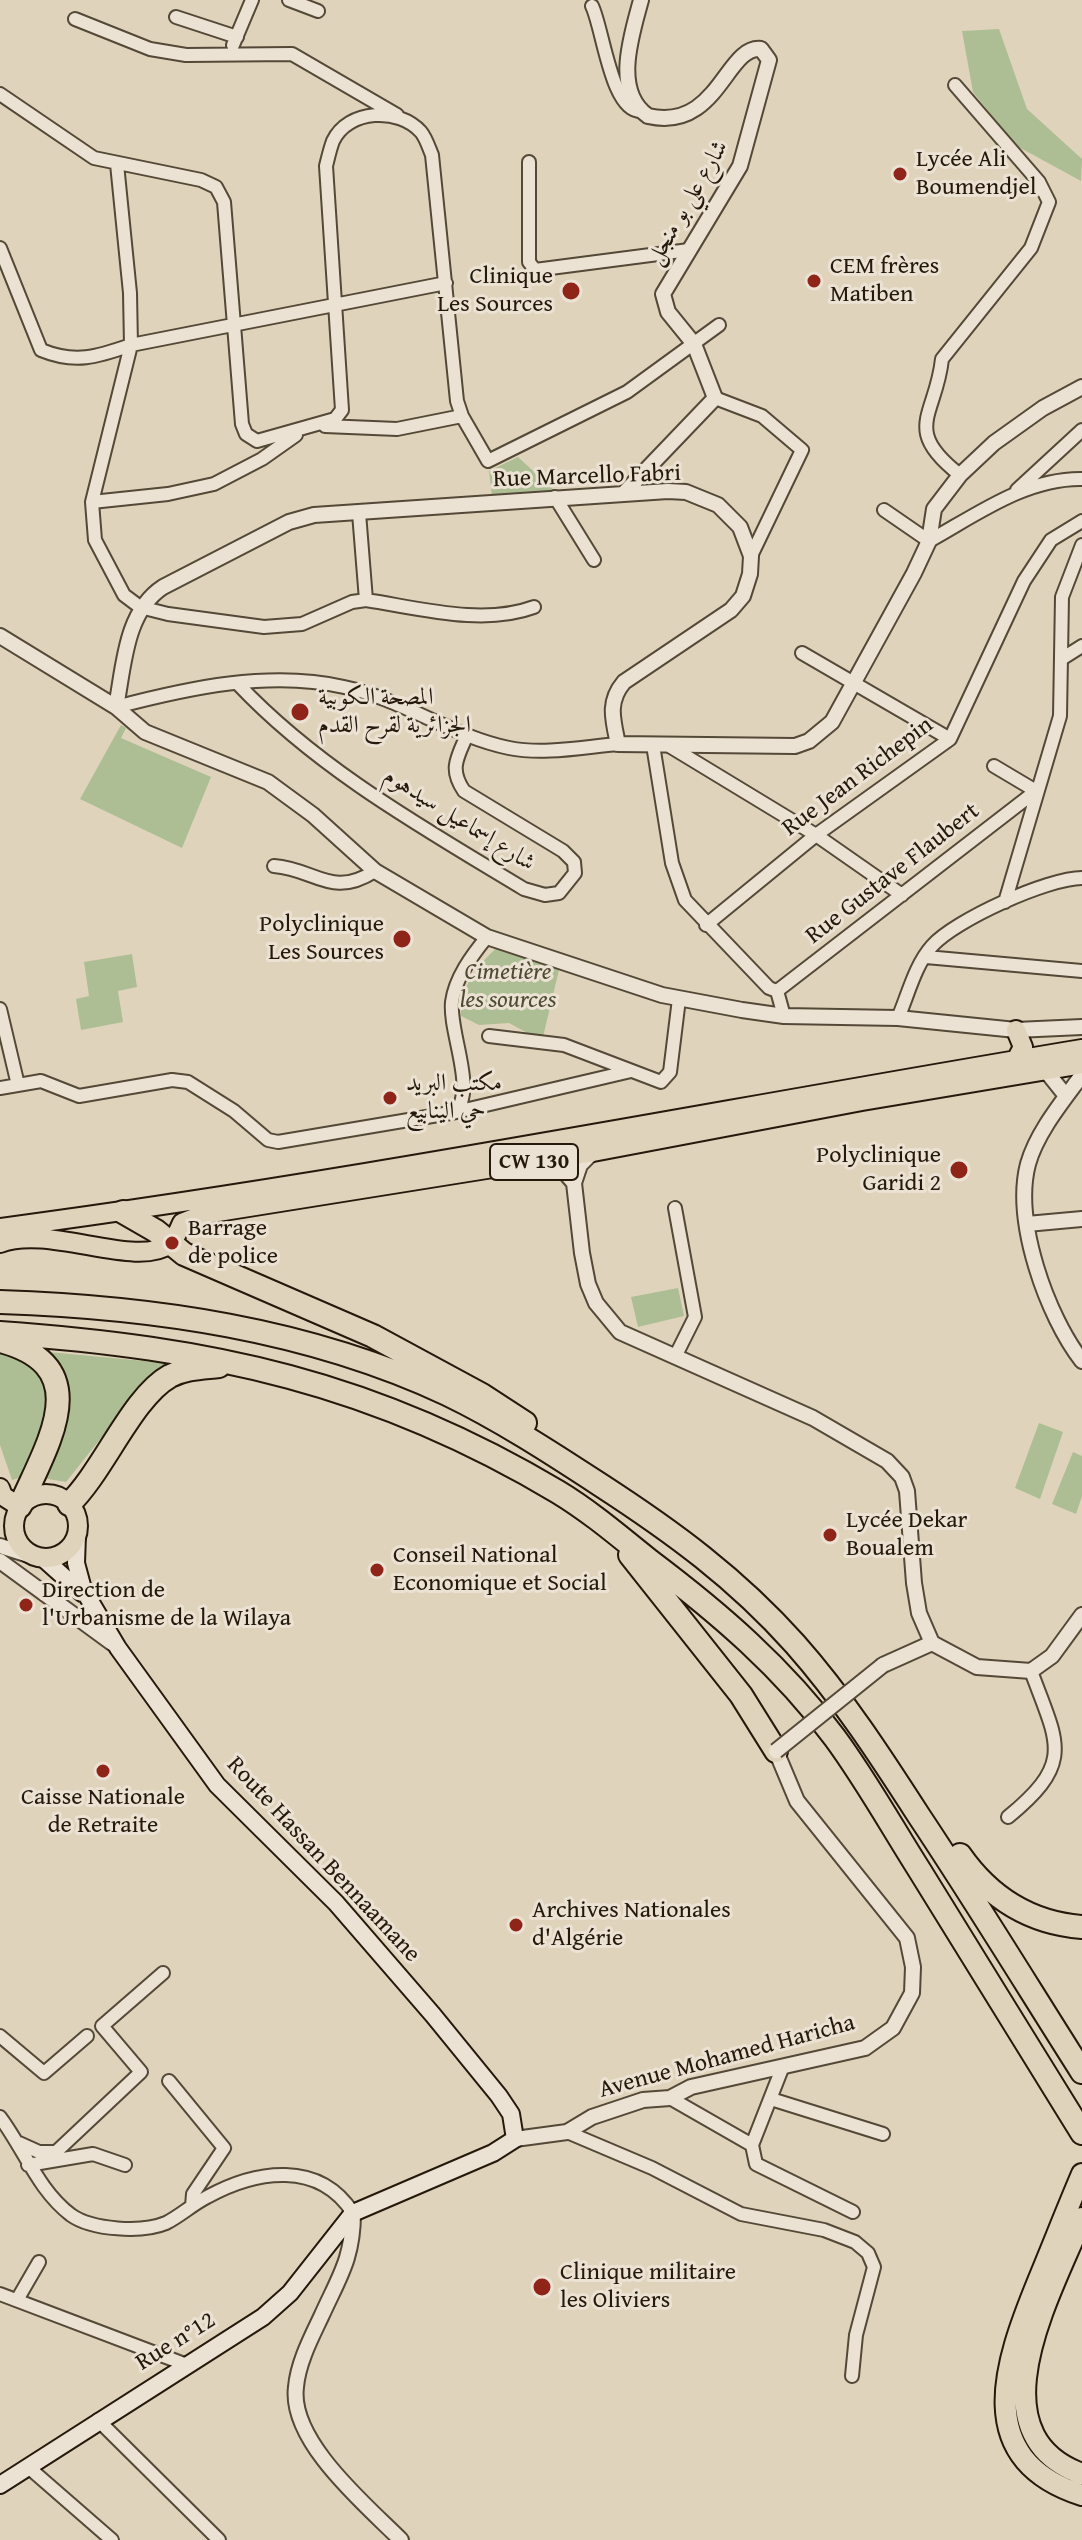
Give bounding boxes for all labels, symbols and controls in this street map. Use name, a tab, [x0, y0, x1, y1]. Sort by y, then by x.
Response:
street label: شارع علي بو منجل	[641, 136, 735, 270]
place label: Lycée Ali Boumendjel	[916, 146, 1036, 202]
marker: Lycée Ali Boumendjel	[891, 165, 909, 183]
place label: CEM frères Matiben	[830, 253, 939, 309]
place label: Clinique Les Sources	[437, 263, 553, 319]
marker: CEM frères Matiben	[805, 272, 823, 290]
marker: Clinique Les Sources	[560, 280, 582, 302]
street label: Rue Marcello Fabri	[493, 459, 681, 495]
place label: المصحة الكوبية الجزائرية لقرح القدم	[318, 684, 471, 740]
marker: المصحة الكوبية الجزائرية لقرح القدم	[289, 701, 311, 723]
street label: Rue Jean Richepin	[777, 711, 939, 843]
street label: شارع إسماعيل سيدهوم	[378, 762, 540, 878]
street label: Rue Gustave Flaubert	[801, 797, 985, 951]
place label: Polyclinique Les Sources	[259, 911, 384, 967]
marker: Polyclinique Les Sources	[391, 928, 413, 950]
park label: Cimetière les sources	[460, 959, 556, 1015]
place label: مكتب البريد حي الينابيع	[406, 1070, 502, 1126]
marker: مكتب البريد حي الينابيع	[381, 1089, 399, 1107]
place label: Polyclinique Garidi 2	[816, 1142, 941, 1198]
road number: CW 130	[490, 1144, 578, 1180]
marker: Polyclinique Garidi 2	[948, 1159, 970, 1181]
place label: Barrage de police	[188, 1215, 278, 1271]
marker: Barrage de police	[163, 1234, 181, 1252]
place label: Lycée Dekar Boualem	[846, 1507, 967, 1563]
marker: Lycée Dekar Boualem	[821, 1526, 839, 1544]
place label: Conseil National Economique et Social	[393, 1542, 607, 1598]
marker: Conseil National Economique et Social	[368, 1561, 386, 1579]
place label: Direction de l'Urbanisme de la Wilaya	[42, 1577, 291, 1633]
marker: Direction de l'Urbanisme de la Wilaya	[17, 1596, 35, 1614]
street label: Route Hassan Bennaamane	[220, 1751, 426, 1969]
marker: Caisse Nationale de Retraite	[94, 1762, 112, 1780]
place label: Caisse Nationale de Retraite	[21, 1784, 185, 1840]
place label: Archives Nationales d'Algérie	[532, 1897, 731, 1953]
marker: Archives Nationales d'Algérie	[507, 1916, 525, 1934]
street label: Avenue Mohamed Haricha	[596, 2009, 858, 2105]
place label: Clinique militaire les Oliviers	[560, 2259, 736, 2315]
marker: Clinique militaire les Oliviers	[531, 2276, 553, 2298]
street label: Rue n°12	[131, 2306, 221, 2378]

